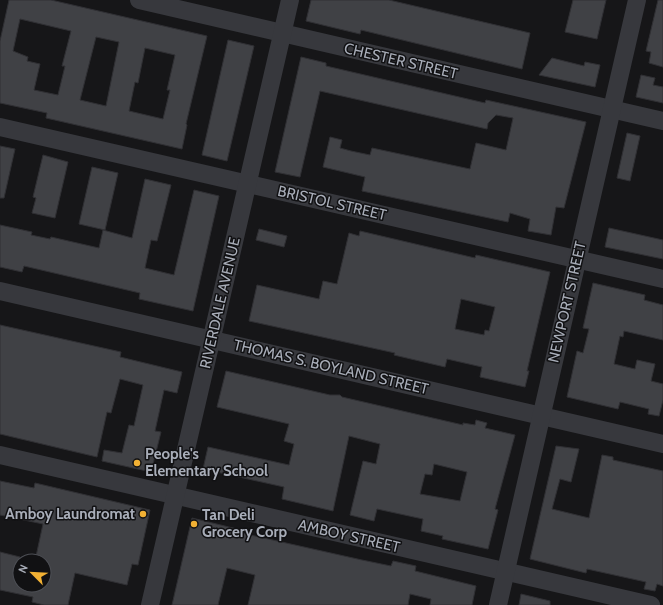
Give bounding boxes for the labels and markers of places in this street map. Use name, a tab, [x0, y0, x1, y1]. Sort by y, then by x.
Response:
place label: People's Elementary School	[145, 445, 268, 480]
marker: People's Elementary School	[132, 458, 142, 468]
place label: Amboy Laundromat	[5, 505, 135, 523]
place label: Tan Deli Grocery Corp	[202, 506, 288, 541]
marker: Amboy Laundromat	[138, 509, 148, 519]
marker: Tan Deli Grocery Corp	[189, 519, 199, 529]

